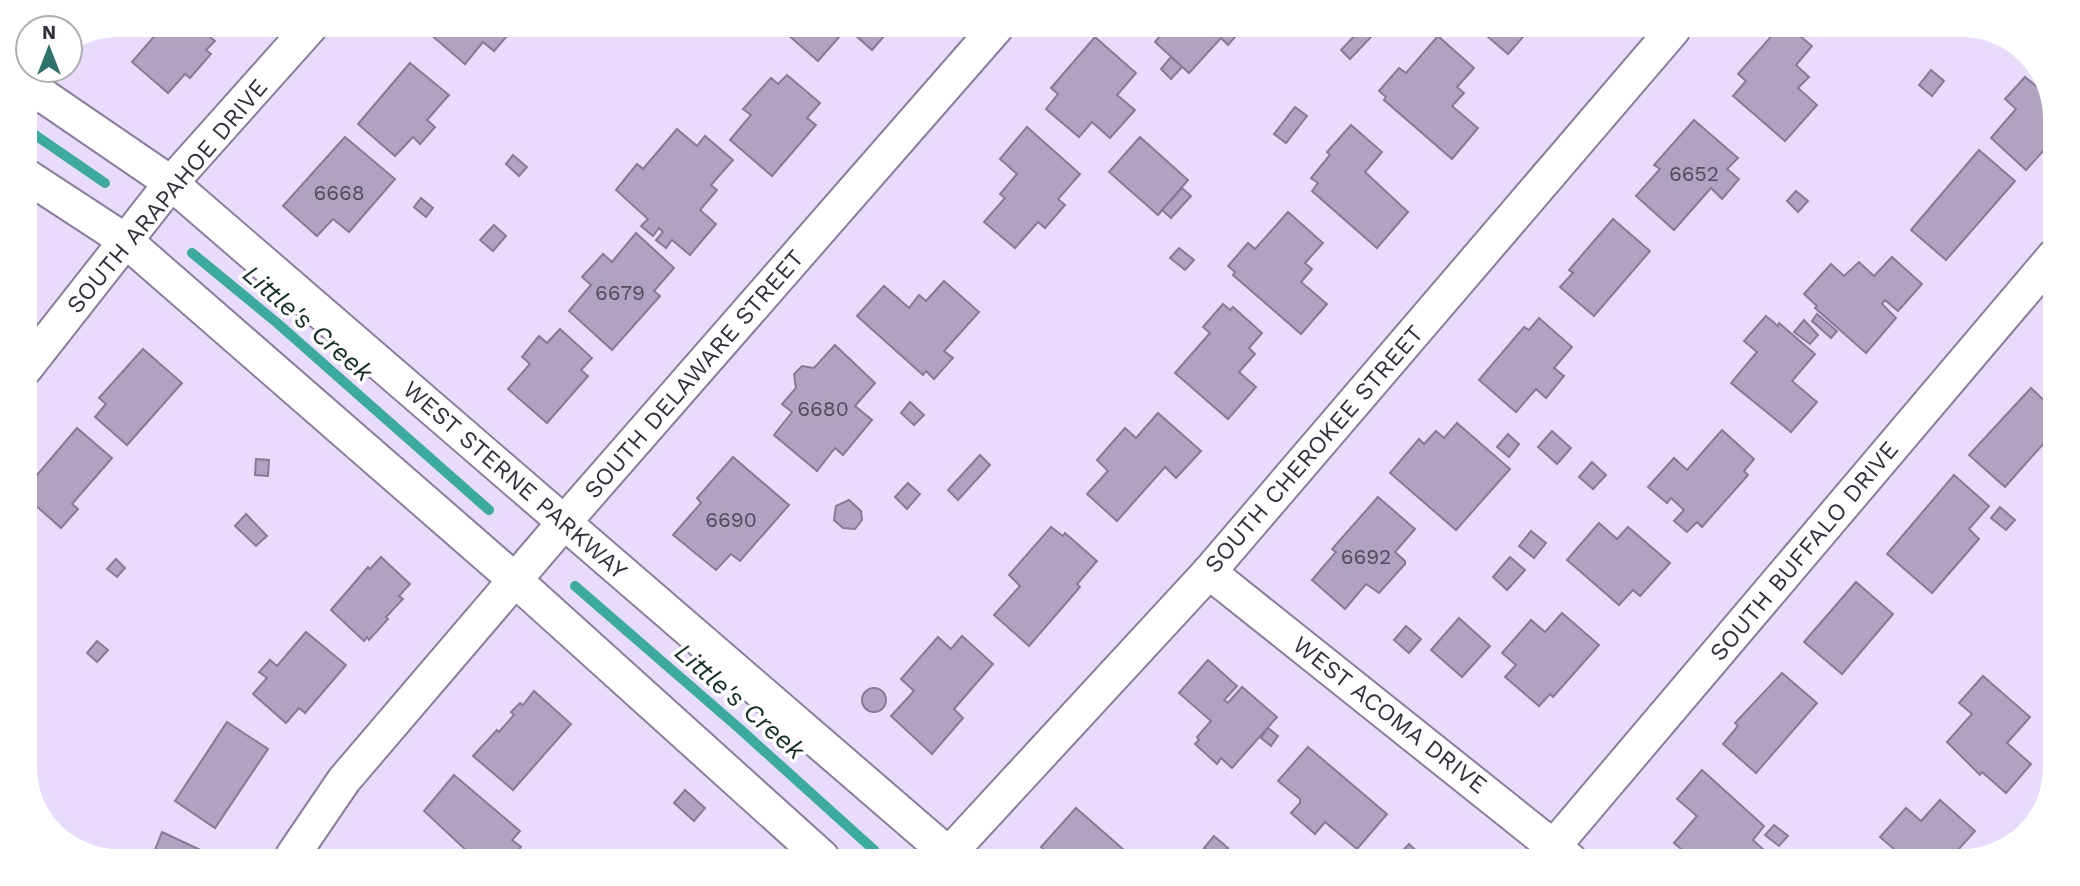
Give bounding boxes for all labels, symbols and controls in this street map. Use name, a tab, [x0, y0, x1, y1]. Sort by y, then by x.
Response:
north arrow	[14, 14, 84, 84]
text: N	[42, 21, 56, 44]
street label: SOUTH ARAPAHOE DRIVE	[61, 73, 273, 319]
house number: 6652	[1669, 161, 1719, 186]
house number: 6668	[313, 180, 365, 205]
street label: SOUTH DELAWARE STREET	[578, 244, 810, 504]
water label: Little's Creek	[237, 259, 380, 388]
house number: 6679	[595, 280, 645, 305]
street label: SOUTH CHEROKEE STREET	[1199, 320, 1429, 578]
street label: WEST STERNE PARKWAY	[397, 375, 633, 585]
house number: 6680	[797, 396, 849, 421]
street label: SOUTH BUFFALO DRIVE	[1704, 436, 1904, 666]
house number: 6690	[705, 507, 757, 532]
house number: 6692	[1341, 544, 1391, 569]
street label: WEST ACOMA DRIVE	[1287, 631, 1493, 799]
water label: Little's Creek	[669, 637, 812, 766]

